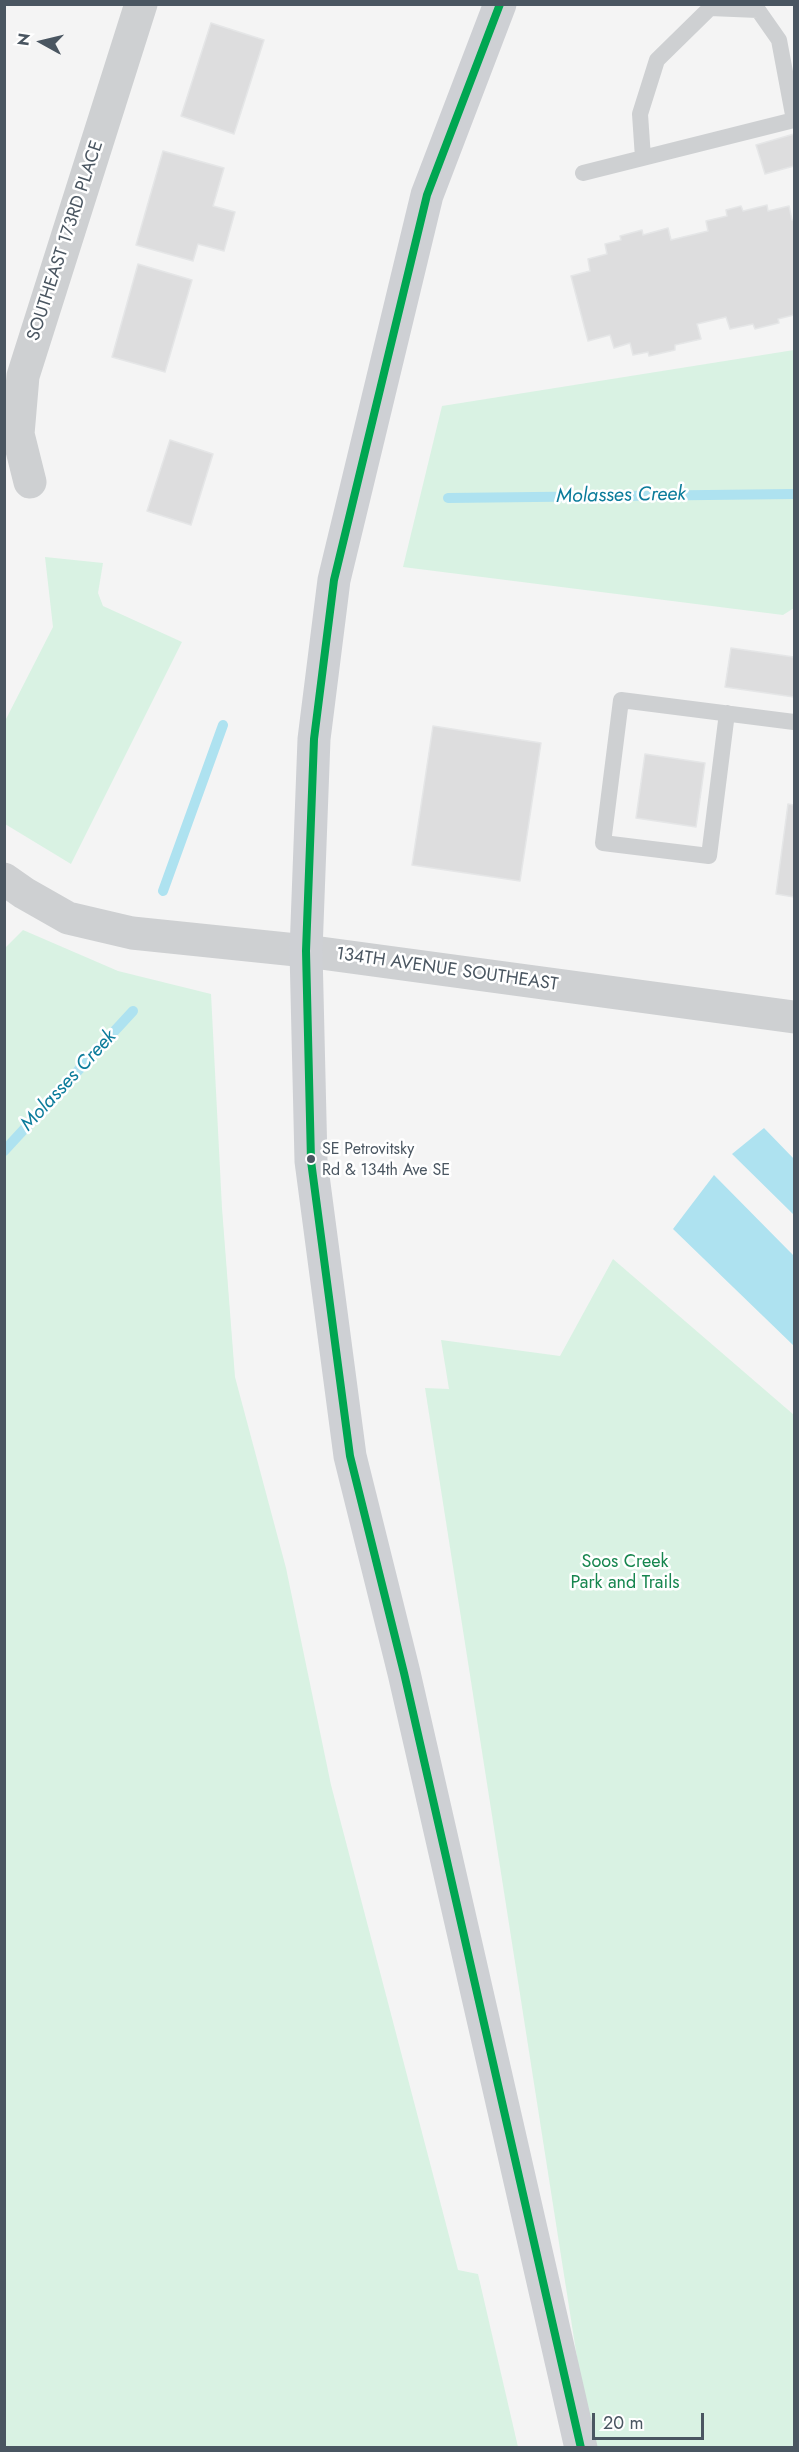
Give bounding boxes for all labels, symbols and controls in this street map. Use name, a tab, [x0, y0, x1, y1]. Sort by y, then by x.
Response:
north arrow	[12, 12, 72, 72]
text: N	[11, 32, 36, 47]
street label: SOUTHEAST 173RD PLACE	[23, 138, 109, 344]
water label: Molasses Creek	[556, 483, 686, 509]
street label: 134TH AVENUE SOUTHEAST	[335, 944, 559, 996]
water label: Molasses Creek	[16, 1025, 122, 1137]
place label: SE Petrovitsky Rd & 134th Ave SE	[322, 1140, 450, 1178]
marker: SE Petrovitsky Rd & 134th Ave SE	[305, 1153, 317, 1165]
park label: Soos Creek Park and Trails	[570, 1552, 680, 1594]
scale bar	[595, 2401, 708, 2439]
text: 20 m	[603, 2410, 643, 2436]

